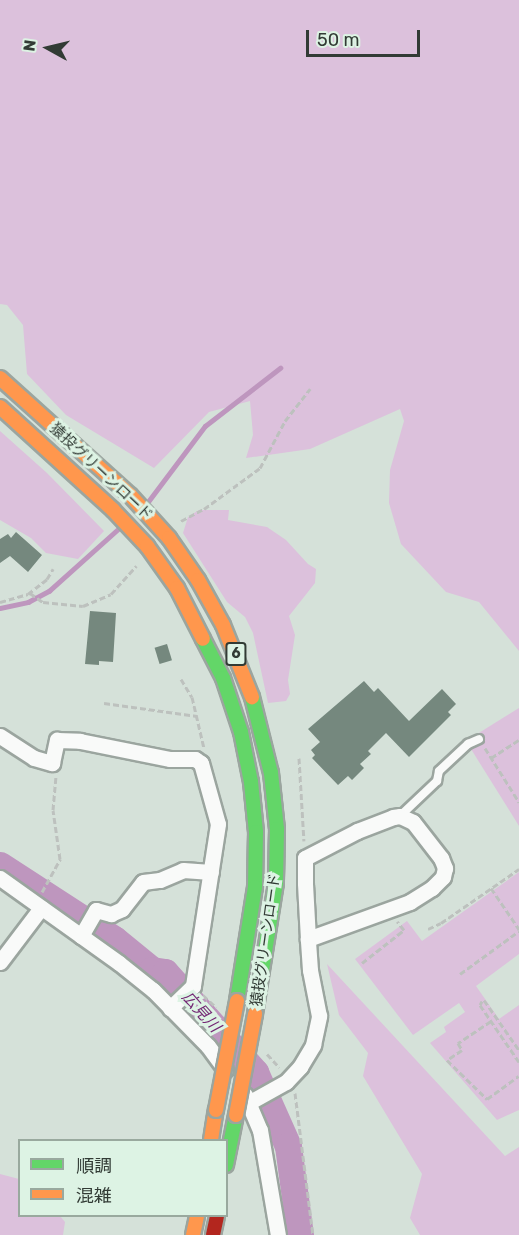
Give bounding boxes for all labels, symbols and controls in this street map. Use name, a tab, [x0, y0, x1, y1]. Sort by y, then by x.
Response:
north arrow	[18, 18, 78, 78]
scale bar	[309, 18, 423, 56]
text: 50 m	[317, 29, 360, 51]
text: N	[19, 38, 40, 52]
street label: 猿投グリーンロード	[45, 419, 157, 525]
road number: 6	[224, 643, 248, 665]
street label: 猿投グリーンロード	[248, 872, 284, 1008]
water label: 広見川	[178, 988, 224, 1036]
legend	[18, 1139, 228, 1217]
text: 順調	[76, 1155, 112, 1177]
text: 混雑	[76, 1185, 112, 1207]

